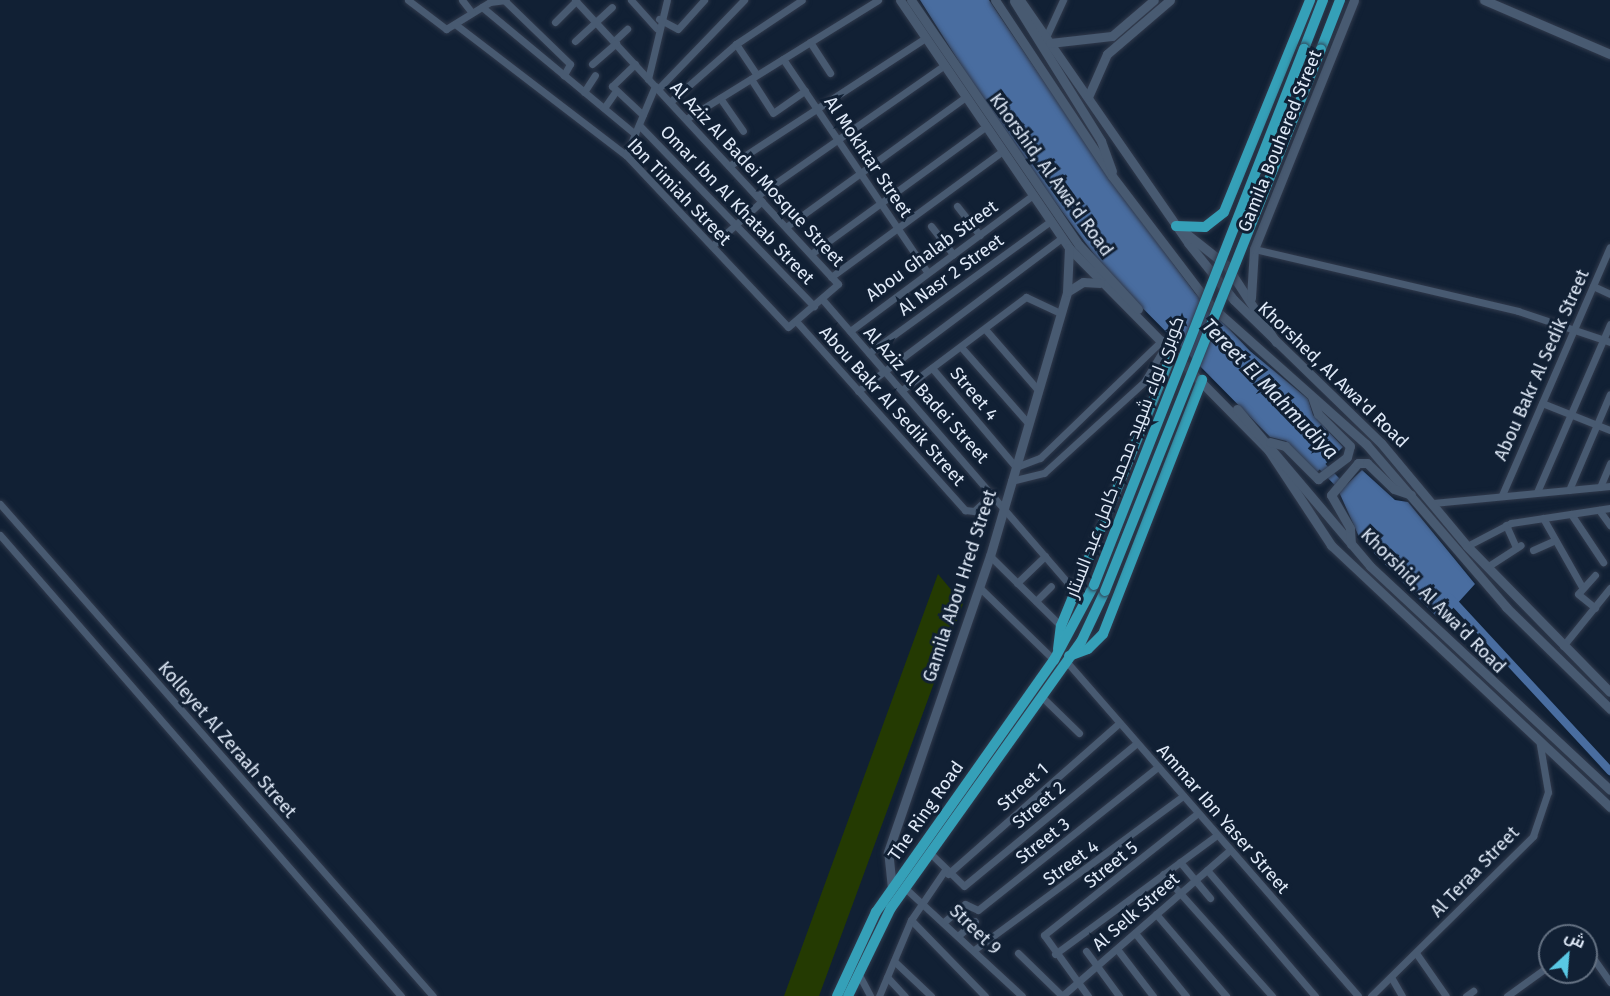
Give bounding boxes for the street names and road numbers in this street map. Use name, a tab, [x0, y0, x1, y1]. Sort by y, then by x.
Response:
street label: Gamila Bouhered Street	[1234, 47, 1326, 235]
street label: Al Aziz Al Badei Mosque Street	[665, 77, 849, 271]
street label: Khorshid, Al Awa'd Road	[985, 89, 1117, 261]
street label: Al Mokhtar Street	[820, 92, 916, 222]
street label: Omar Ibn Al Khatab Street	[655, 121, 819, 289]
street label: Ibn Timiah Street	[623, 134, 735, 250]
street label: Abou Ghalab Street	[862, 196, 1002, 306]
street label: Al Nasr 2 Street	[894, 230, 1008, 320]
street label: Abou Bakr Al Sedik Street	[1490, 266, 1594, 464]
street label: Khorshed, Al Awa'd Road	[1253, 298, 1413, 452]
street label: كوبرى لواء شهيد محمد كامل عبد الستار	[1061, 313, 1189, 601]
street label: Abou Bakr Al Sedik Street	[815, 322, 969, 490]
street label: Al Aziz Al Badei Street	[859, 322, 993, 468]
street label: Street 4	[945, 363, 1003, 425]
street label: Gamila Abou Hred Street	[919, 487, 1001, 685]
street label: Khorshid, Al Awa'd Road	[1356, 524, 1510, 678]
street label: Kolleyet Al Zeraah Street	[153, 657, 301, 823]
street label: Ammar Ibn Yaser Street	[1152, 740, 1294, 898]
street label: The Ring Road	[884, 757, 968, 865]
street label: Street 1	[993, 758, 1053, 816]
street label: Street 2	[1008, 777, 1070, 833]
street label: Street 3	[1012, 813, 1074, 869]
street label: Al Teraa Street	[1426, 822, 1524, 922]
street label: Street 4	[1039, 836, 1103, 890]
street label: Street 5	[1080, 837, 1142, 893]
street label: Al Selk Street	[1088, 868, 1184, 956]
street label: Street 9	[945, 900, 1005, 960]

